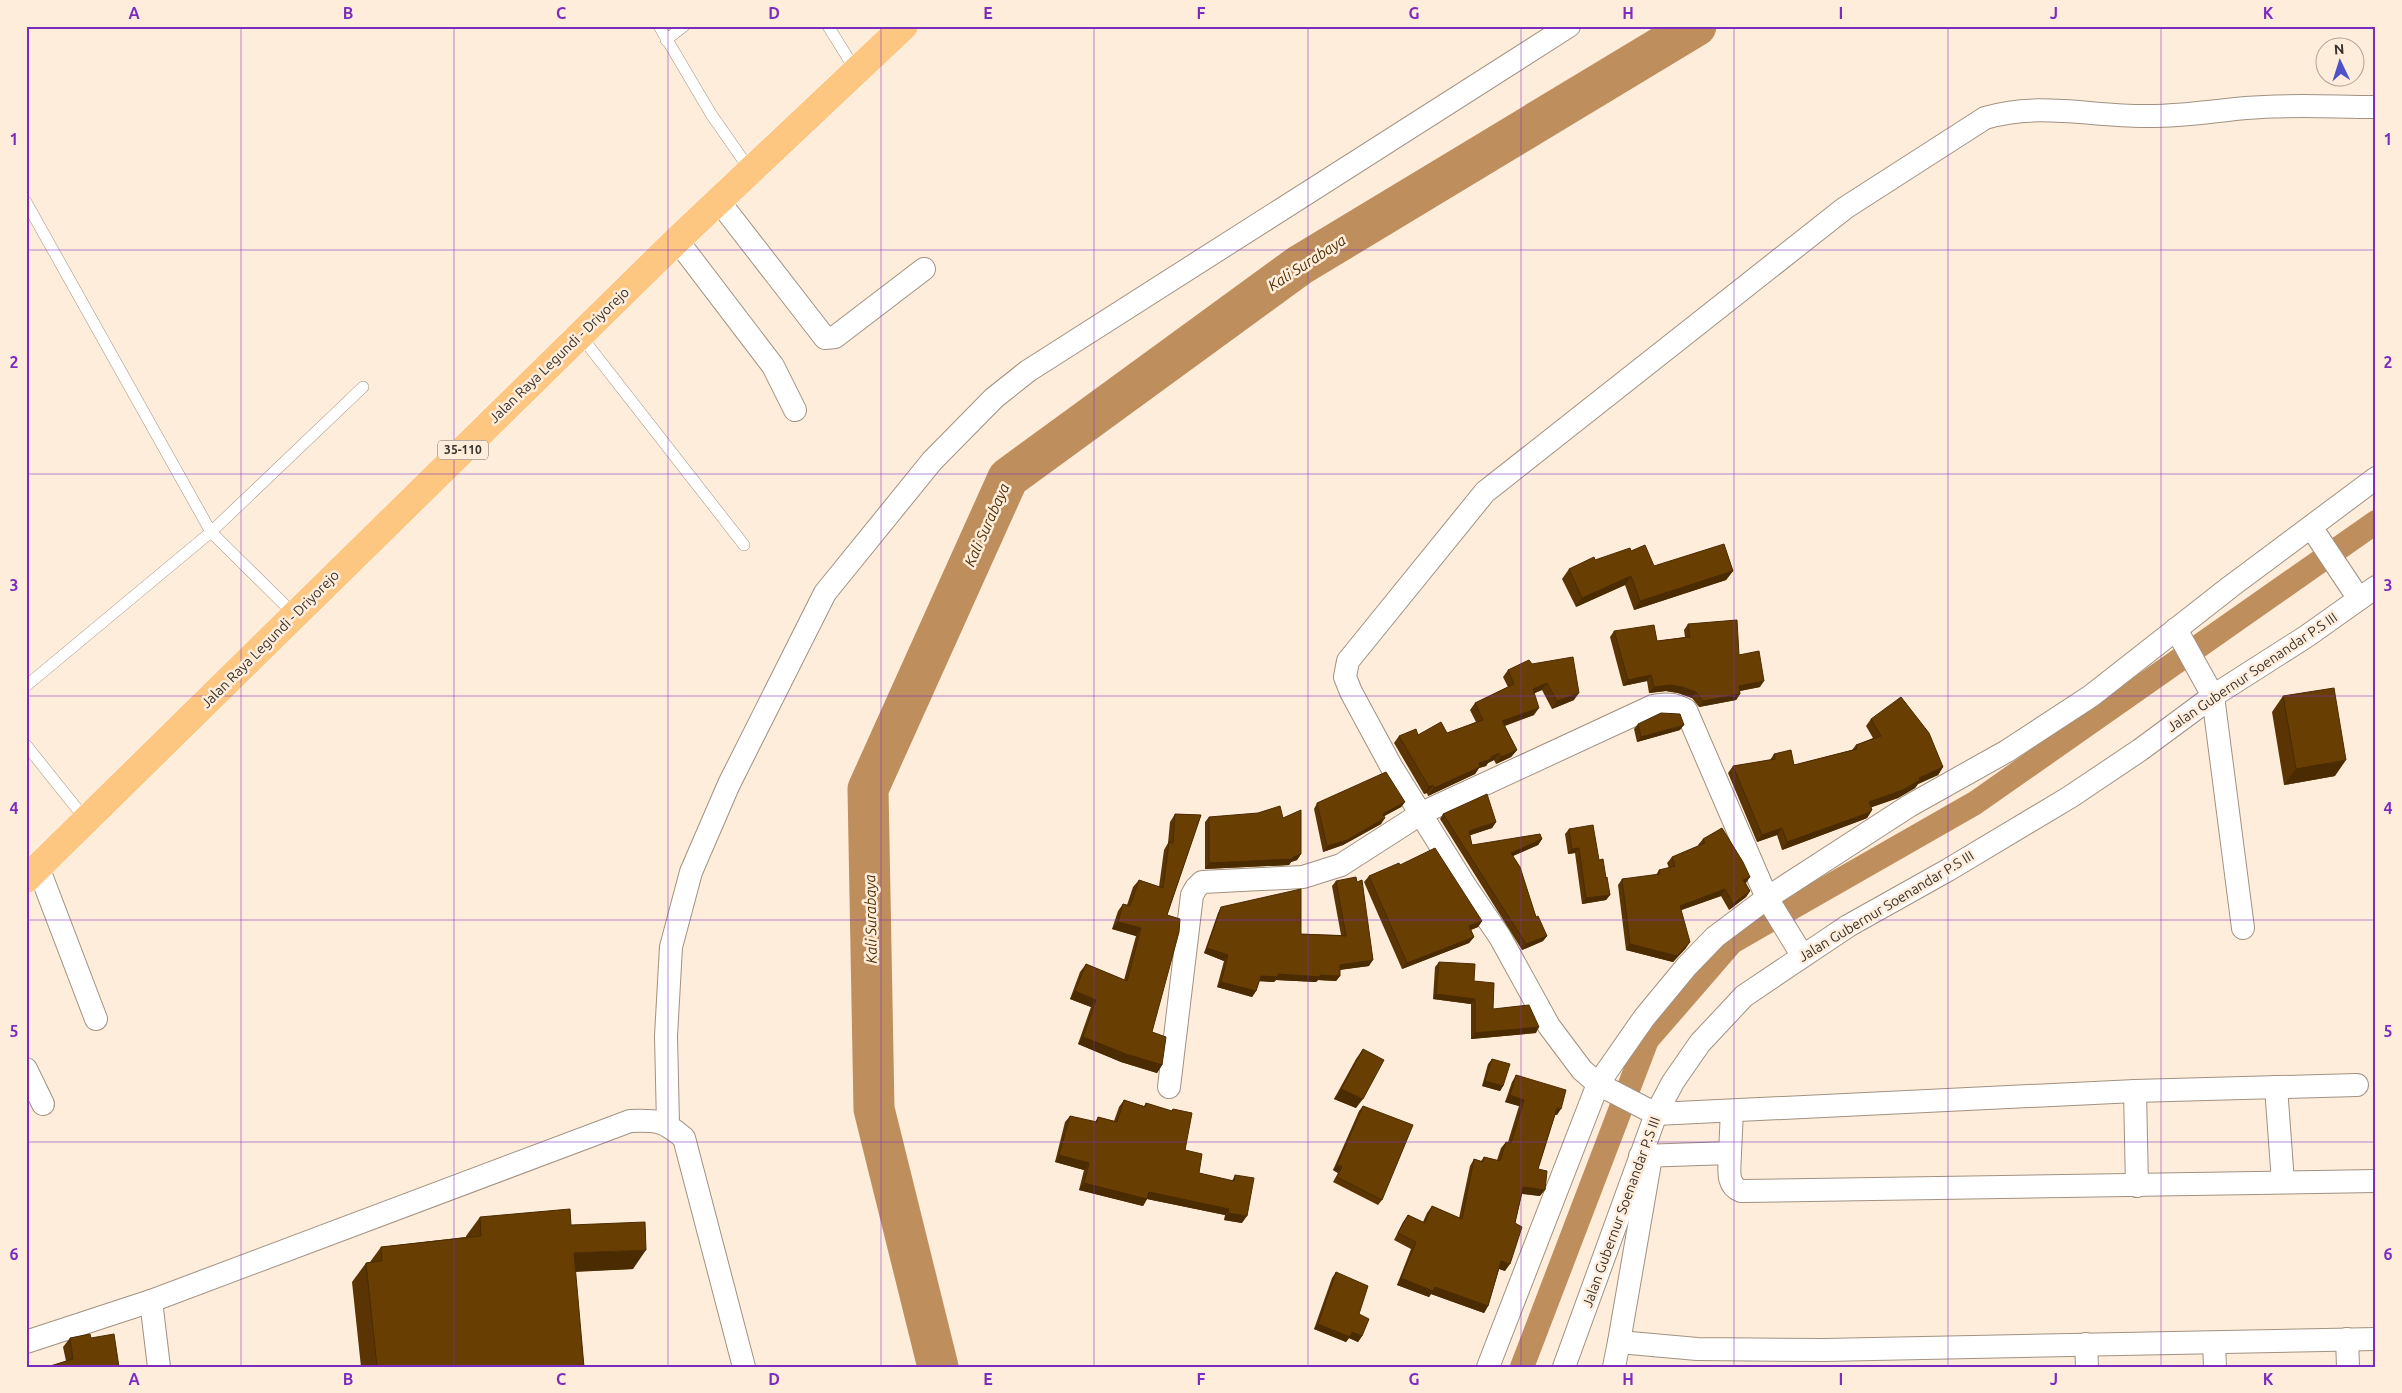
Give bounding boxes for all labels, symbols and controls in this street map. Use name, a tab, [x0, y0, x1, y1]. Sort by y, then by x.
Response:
text: A	[128, 4, 140, 22]
text: B	[343, 4, 353, 22]
text: C	[556, 4, 566, 22]
text: D	[768, 4, 780, 22]
text: E	[983, 4, 993, 22]
text: F	[1197, 4, 1206, 22]
text: G	[1408, 4, 1420, 22]
text: H	[1622, 4, 1634, 22]
text: I	[1839, 4, 1843, 22]
text: J	[2050, 4, 2058, 22]
text: K	[2263, 4, 2274, 22]
north arrow	[2314, 38, 2364, 88]
text: N	[2333, 41, 2345, 57]
text: 1	[9, 130, 19, 148]
text: 1	[2383, 130, 2393, 148]
water label: Kali Surabaya	[1265, 231, 1349, 294]
street label: Jalan Raya Legundi - Driyorejo	[486, 284, 632, 426]
text: 2	[9, 353, 19, 371]
text: 2	[2383, 353, 2393, 371]
road number: 35-110	[438, 440, 488, 460]
water label: Kali Surabaya	[961, 481, 1012, 569]
street label: Jalan Raya Legundi - Driyorejo	[198, 567, 342, 711]
text: 3	[9, 576, 19, 594]
text: 3	[2383, 576, 2393, 594]
street label: Jalan Gubernur Soenandar P.S III	[2164, 609, 2340, 735]
text: 4	[9, 799, 19, 817]
text: 4	[2383, 799, 2393, 817]
street label: Jalan Gubernur Soenandar P.S III	[1795, 847, 1977, 965]
water label: Kali Surabaya	[861, 874, 880, 964]
text: 5	[9, 1022, 19, 1040]
text: 5	[2383, 1022, 2393, 1040]
street label: Jalan Gubernur Soenandar P.S III	[1579, 1115, 1663, 1309]
text: 6	[9, 1245, 19, 1263]
text: 6	[2383, 1245, 2393, 1263]
text: A	[128, 1370, 140, 1388]
text: B	[343, 1370, 353, 1388]
text: C	[556, 1370, 566, 1388]
text: D	[768, 1370, 780, 1388]
text: E	[983, 1370, 993, 1388]
text: F	[1197, 1370, 1206, 1388]
text: G	[1408, 1370, 1420, 1388]
text: H	[1622, 1370, 1634, 1388]
text: I	[1839, 1370, 1843, 1388]
text: J	[2050, 1370, 2058, 1388]
text: K	[2263, 1370, 2274, 1388]

